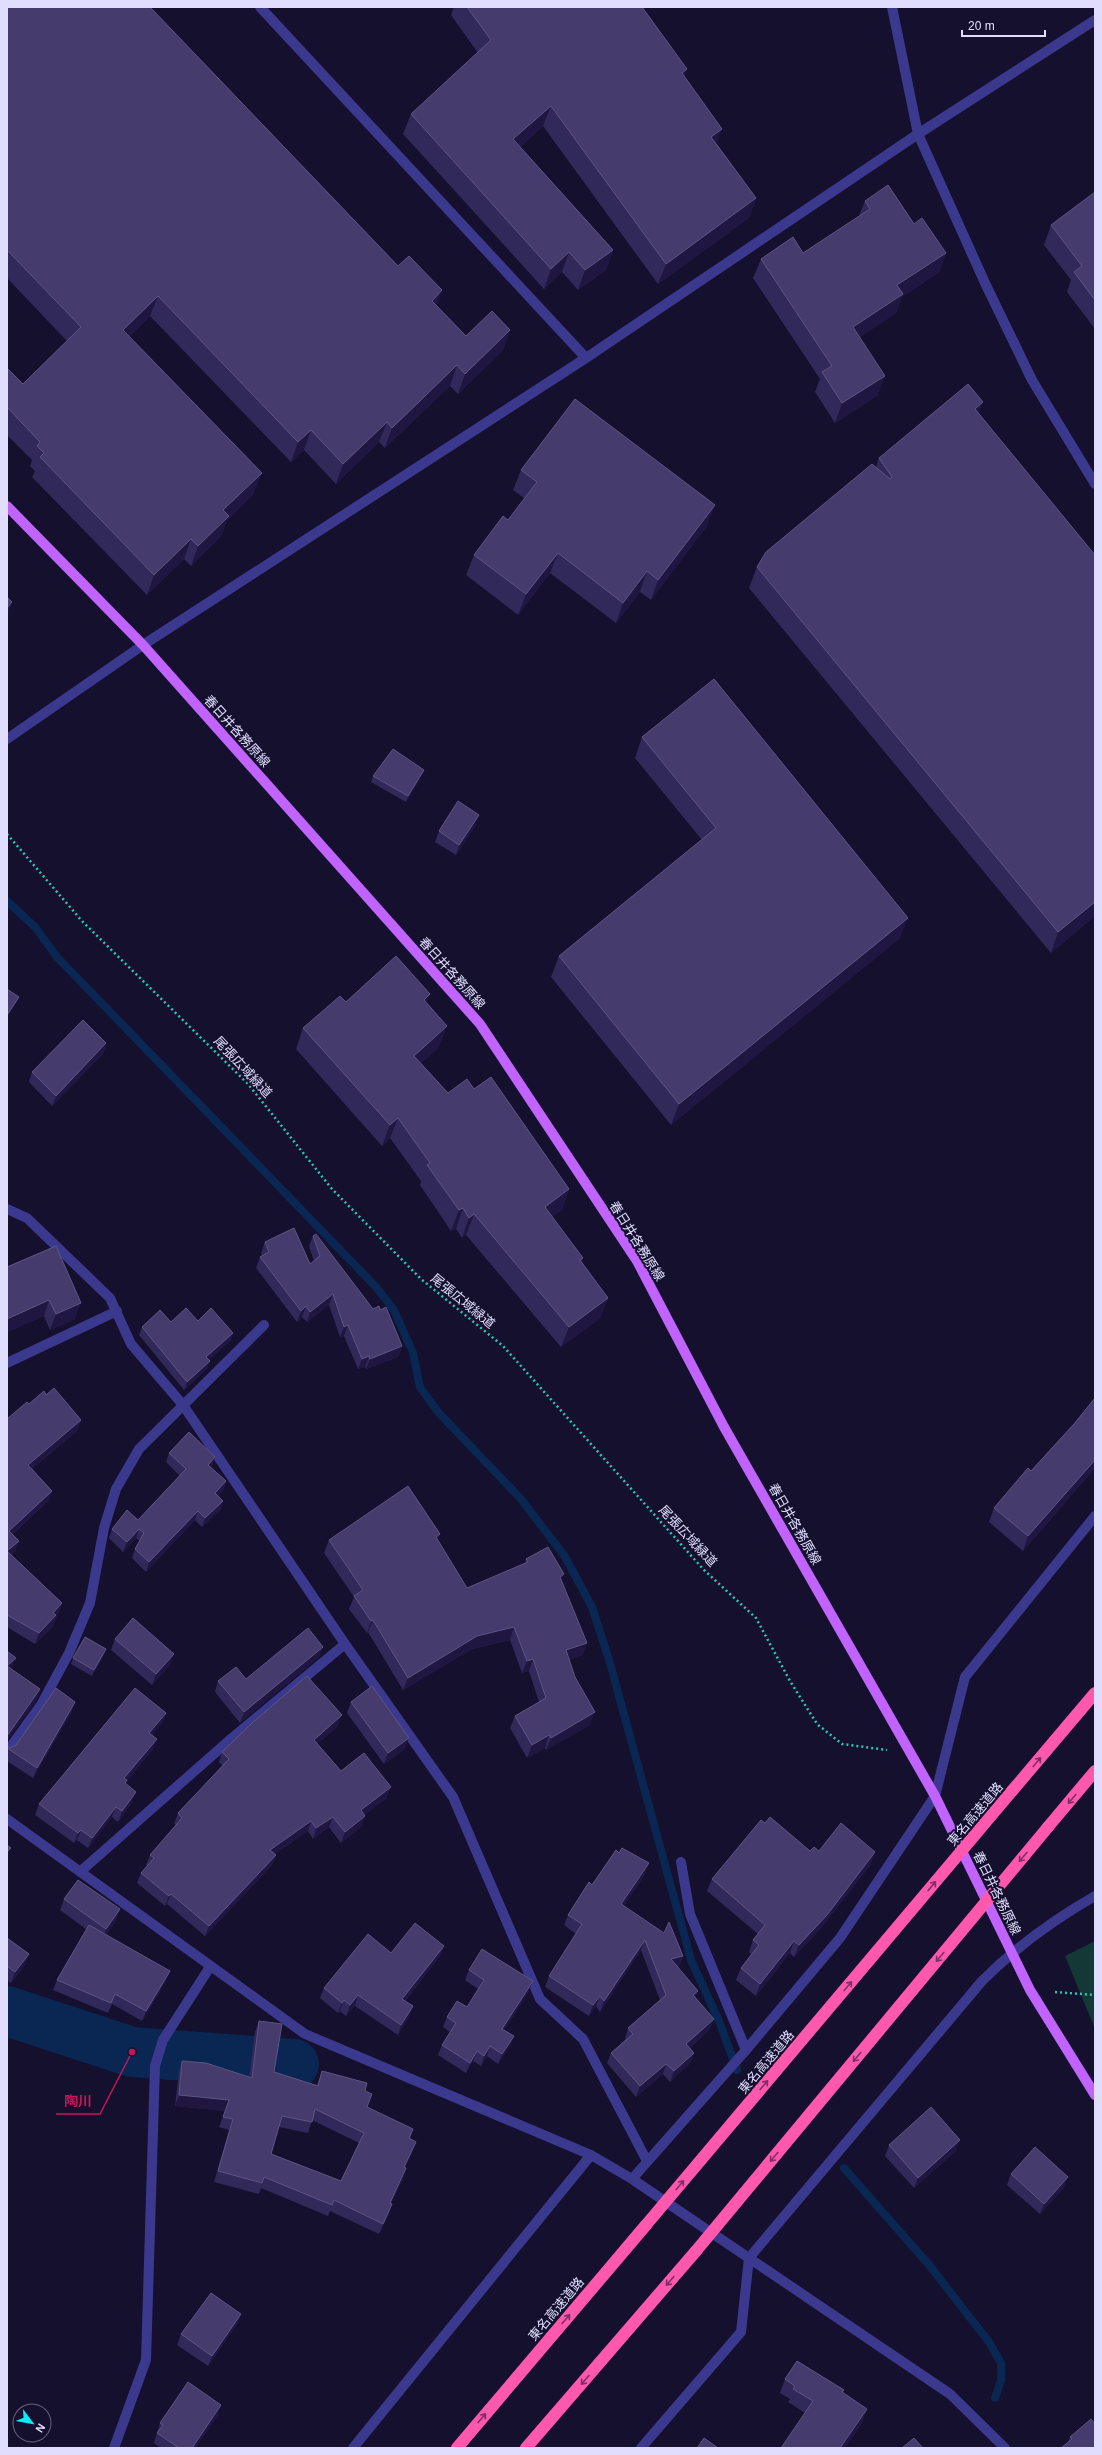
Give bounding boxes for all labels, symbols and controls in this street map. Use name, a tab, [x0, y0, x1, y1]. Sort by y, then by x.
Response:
scale bar	[962, 12, 1045, 38]
text: 20 m	[968, 19, 995, 33]
street label: 春日井各務原線	[201, 692, 273, 770]
street label: 春日井各務原線	[416, 934, 488, 1012]
street label: 尾張広域緑道	[211, 1033, 275, 1101]
street label: 春日井各務原線	[607, 1198, 667, 1284]
street label: 尾張広域緑道	[428, 1271, 498, 1331]
street label: 春日井各務原線	[766, 1481, 824, 1567]
street label: 尾張広域緑道	[656, 1502, 720, 1570]
one-way arrow	[1033, 1756, 1042, 1767]
street label: 東名高速道路	[944, 1779, 1006, 1849]
one-way arrow	[1067, 1794, 1076, 1804]
street label: 春日井各務原線	[970, 1849, 1024, 1937]
one-way arrow	[1019, 1852, 1028, 1862]
one-way arrow	[927, 1881, 936, 1892]
one-way arrow	[936, 1952, 945, 1962]
one-way arrow	[844, 1980, 853, 1991]
street label: 東名高速道路	[735, 2027, 797, 2097]
one-way arrow	[853, 2052, 862, 2062]
one-way arrow	[760, 2080, 769, 2091]
callout: 陶川	[56, 2088, 100, 2114]
text: 陶川	[64, 2093, 92, 2109]
one-way arrow	[770, 2152, 779, 2162]
one-way arrow	[676, 2179, 685, 2190]
street label: 東名高速道路	[525, 2274, 587, 2344]
one-way arrow	[666, 2276, 675, 2286]
one-way arrow	[562, 2314, 571, 2324]
one-way arrow	[581, 2374, 590, 2385]
north arrow	[12, 2403, 52, 2443]
one-way arrow	[478, 2413, 487, 2424]
text: N	[33, 2422, 48, 2435]

